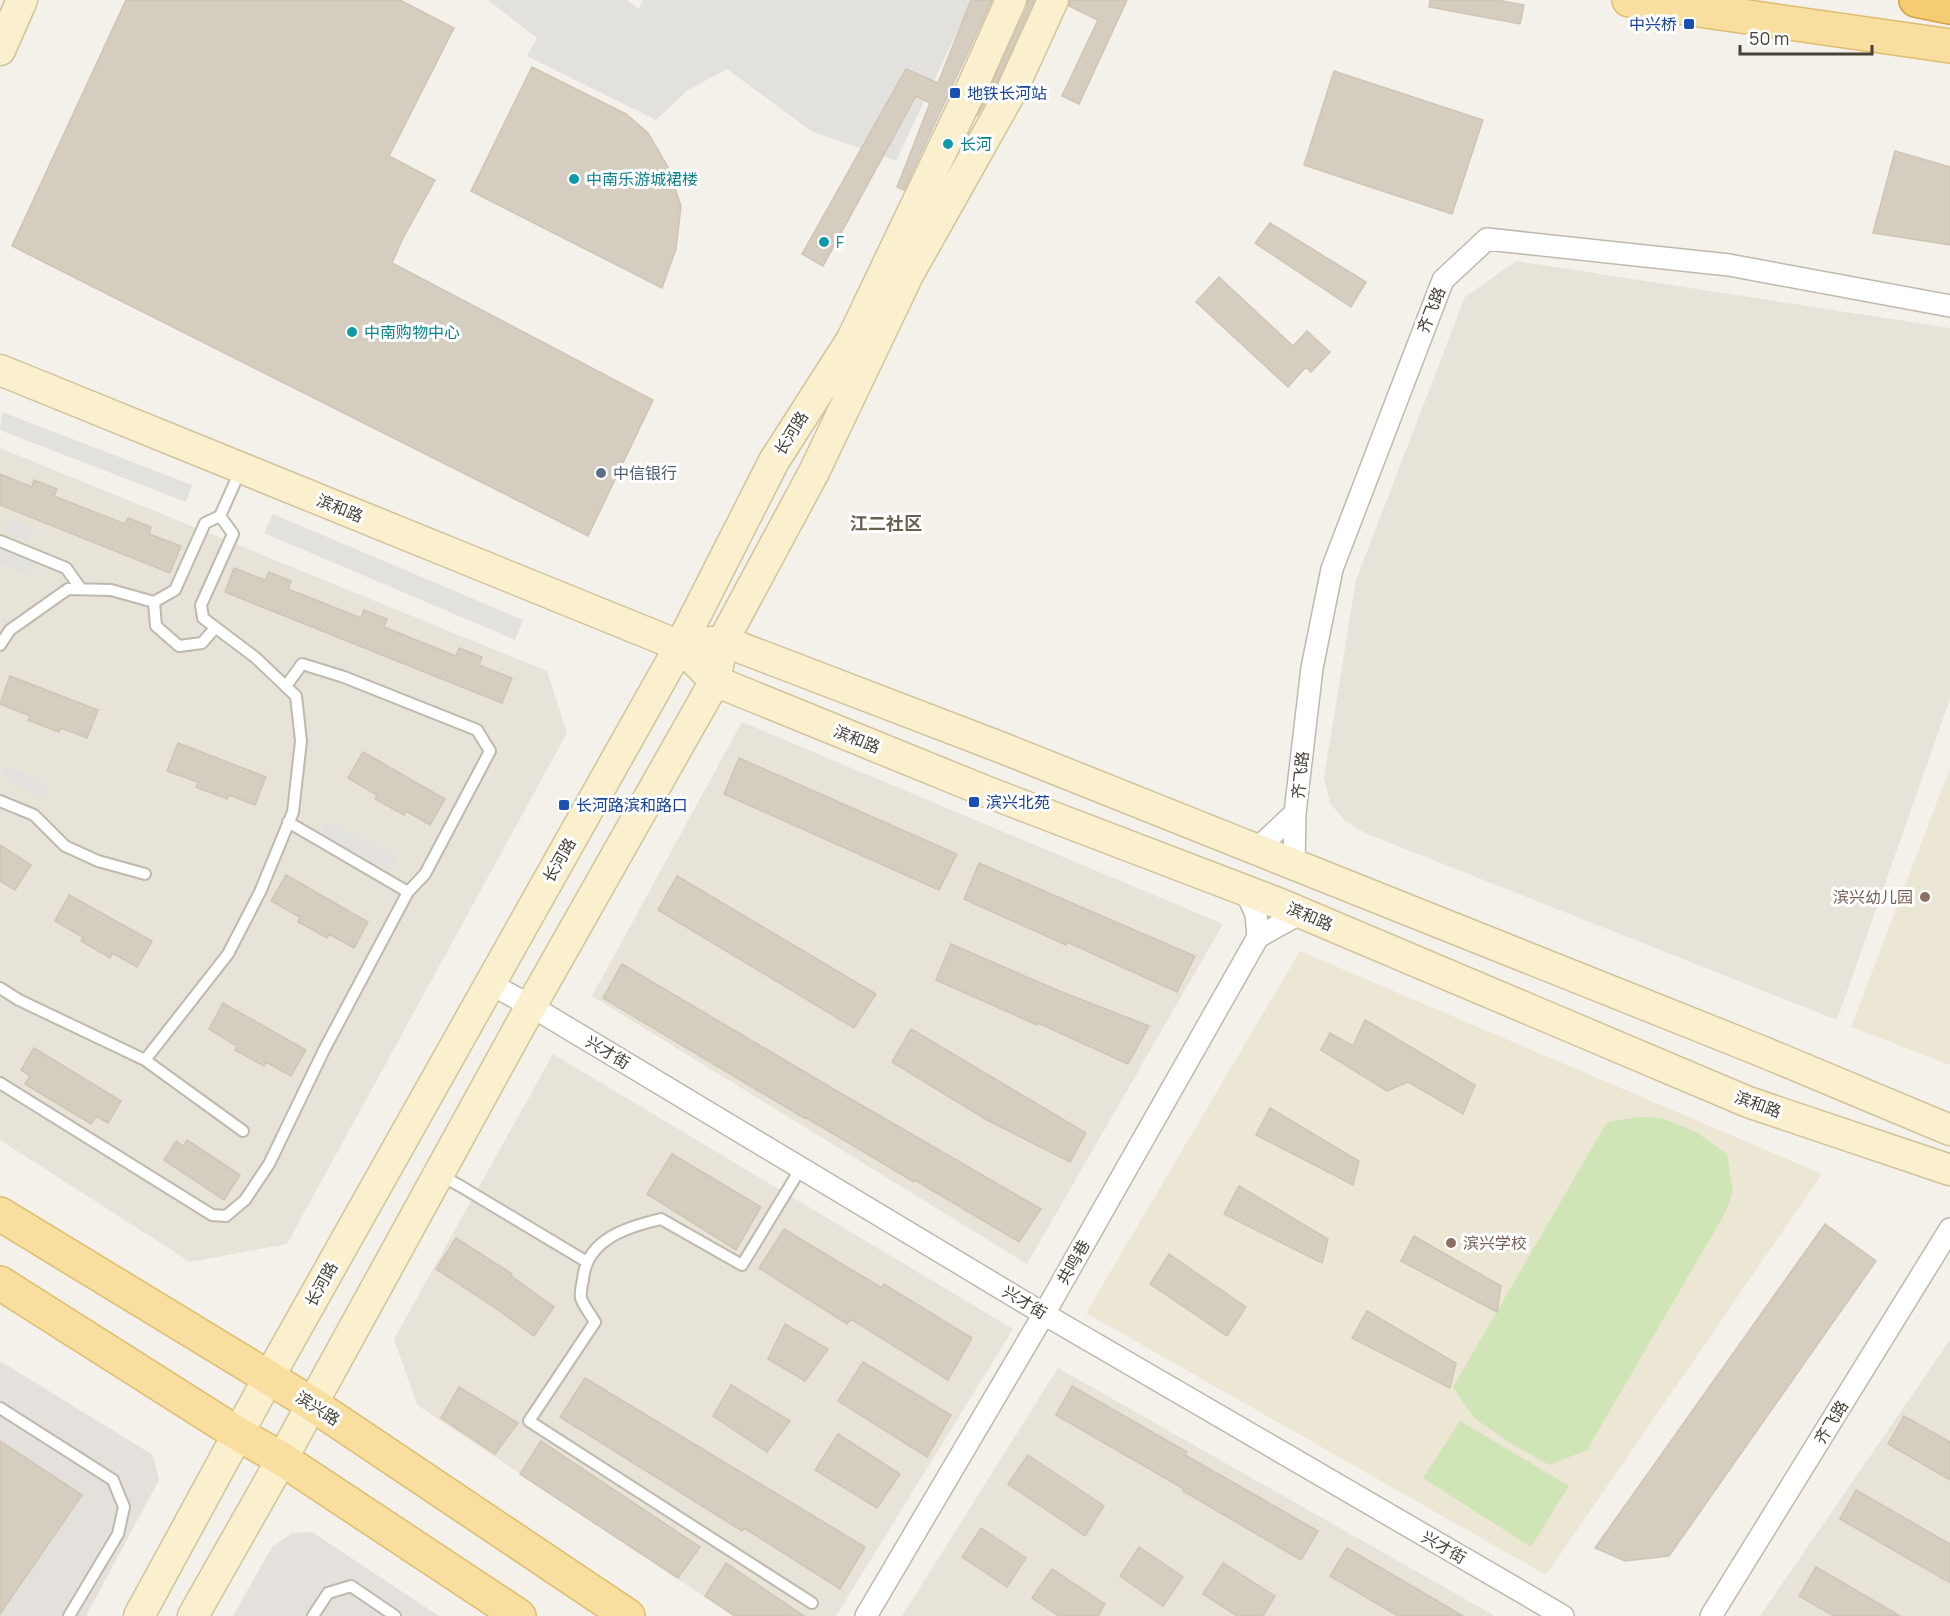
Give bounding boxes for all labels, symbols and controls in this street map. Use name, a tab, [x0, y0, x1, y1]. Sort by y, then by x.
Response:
place label: 中兴桥	[1629, 13, 1677, 35]
marker: 中兴桥	[1682, 17, 1696, 31]
scale bar	[1740, 18, 1872, 56]
text: 50 m	[1749, 26, 1789, 50]
place label: 地铁长河站	[967, 82, 1047, 104]
marker: 地铁长河站	[948, 86, 962, 100]
place label: 长河	[960, 133, 992, 155]
marker: 长河	[941, 137, 955, 151]
place label: 中南乐游城裙楼	[586, 168, 698, 190]
marker: 中南乐游城裙楼	[567, 172, 581, 186]
place label: F	[836, 231, 844, 253]
marker: F	[817, 235, 831, 249]
street label: 齐飞路	[1412, 284, 1450, 336]
place label: 中南购物中心	[364, 321, 460, 343]
marker: 中南购物中心	[345, 325, 359, 339]
street label: 长河路	[769, 407, 813, 459]
place label: 中信银行	[613, 462, 677, 484]
marker: 中信银行	[594, 466, 608, 480]
street label: 滨和路	[314, 489, 366, 527]
district label: 江二社区	[850, 511, 922, 535]
street label: 滨和路	[831, 720, 883, 758]
street label: 齐飞路	[1287, 750, 1313, 800]
place label: 滨兴北苑	[986, 791, 1050, 813]
place label: 长河路滨和路口	[576, 794, 688, 816]
marker: 滨兴北苑	[967, 795, 981, 809]
marker: 长河路滨和路口	[557, 798, 571, 812]
street label: 长河路	[537, 834, 581, 886]
place label: 滨兴幼儿园	[1833, 886, 1913, 908]
marker: 滨兴幼儿园	[1918, 890, 1932, 904]
street label: 滨和路	[1284, 896, 1336, 936]
street label: 兴才街	[582, 1030, 634, 1074]
street label: 滨和路	[1732, 1085, 1784, 1123]
place label: 滨兴学校	[1463, 1232, 1527, 1254]
street label: 共鸣巷	[1051, 1236, 1095, 1288]
marker: 滨兴学校	[1444, 1236, 1458, 1250]
street label: 长河路	[300, 1258, 342, 1310]
street label: 兴才街	[999, 1280, 1051, 1324]
street label: 滨兴路	[292, 1386, 344, 1430]
street label: 齐飞路	[1809, 1396, 1853, 1448]
street label: 兴才街	[1418, 1525, 1470, 1569]

